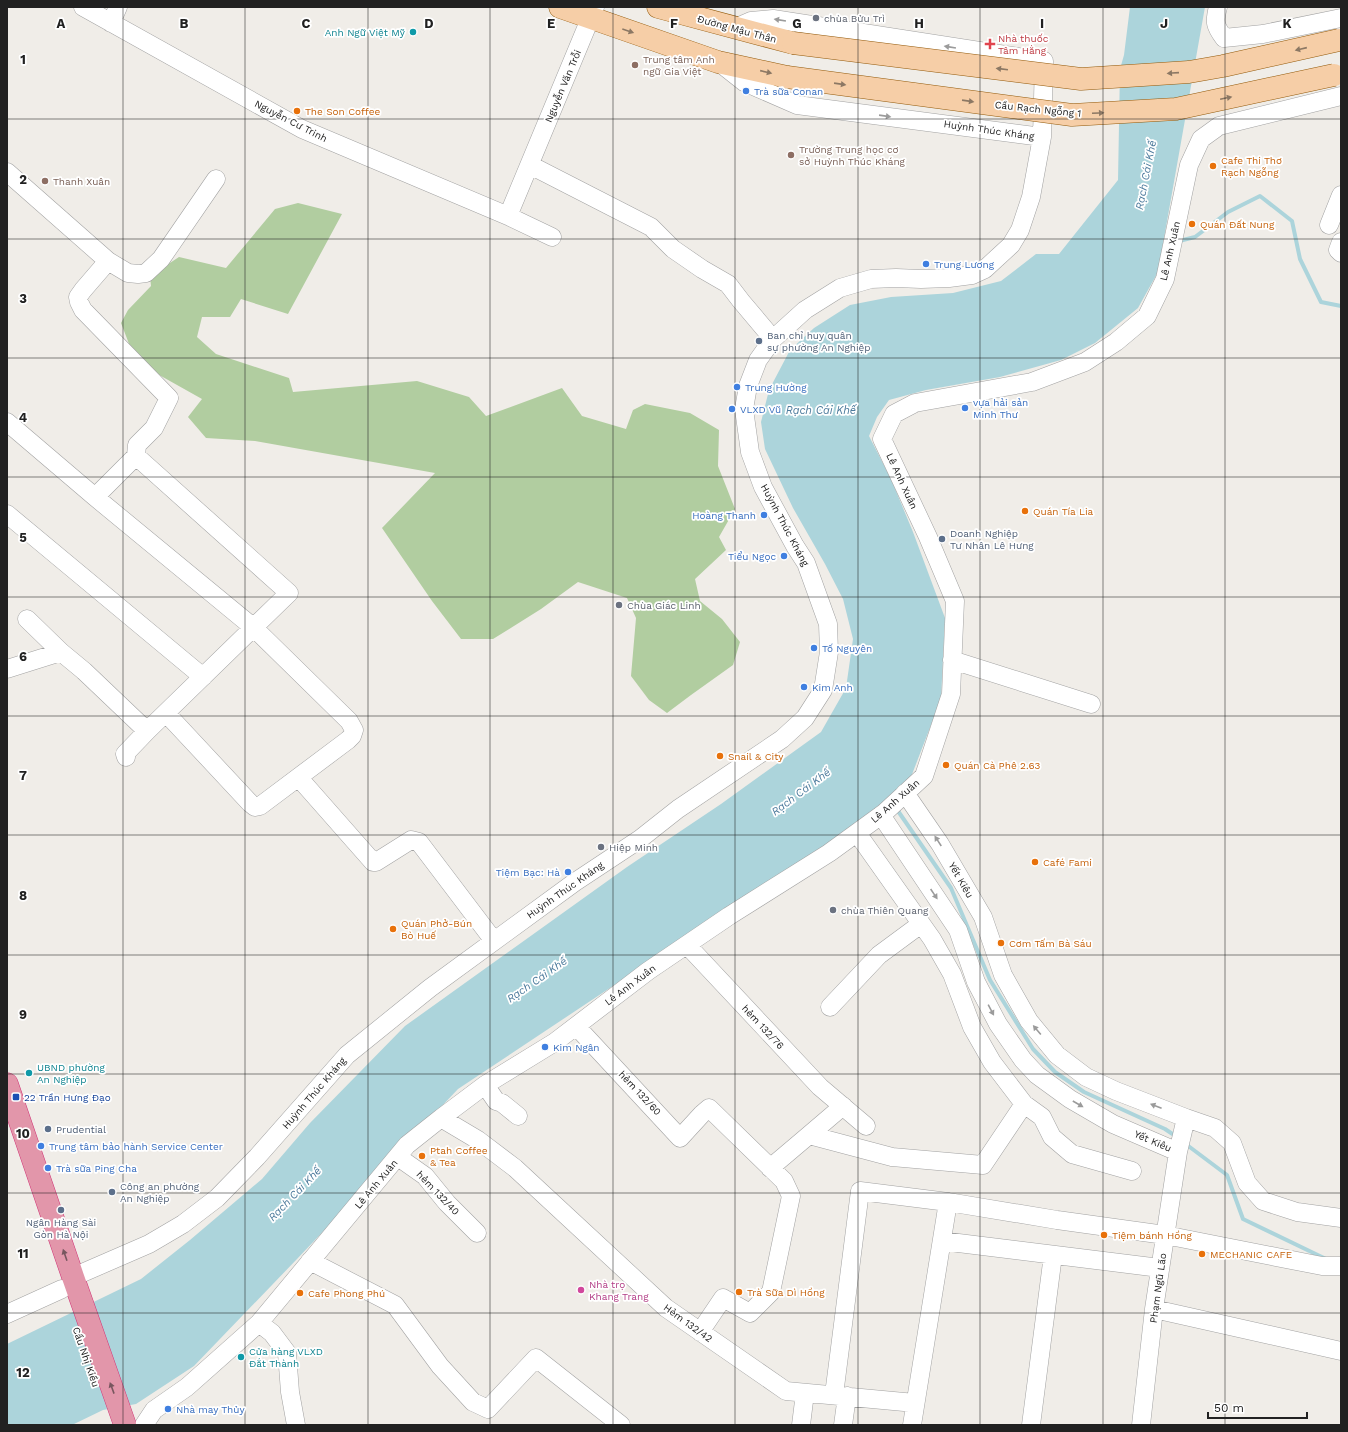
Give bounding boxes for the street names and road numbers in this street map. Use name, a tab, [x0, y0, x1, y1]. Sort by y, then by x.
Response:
street label: Đường Mậu Thân	[696, 13, 778, 45]
street label: Nguyễn Văn Trỗi	[543, 48, 583, 124]
street label: Nguyễn Cư Trinh	[253, 98, 329, 144]
street label: Cầu Rạch Ngỗng 1	[994, 99, 1082, 119]
street label: Huỳnh Thúc Kháng	[943, 118, 1036, 142]
street label: Lê Anh Xuân	[1158, 220, 1182, 282]
street label: Lê Anh Xuân	[884, 451, 920, 511]
street label: Huỳnh Thúc Kháng	[759, 482, 812, 568]
street label: Lê Anh Xuân	[868, 777, 922, 825]
street label: Huỳnh Thúc Kháng	[524, 859, 606, 921]
street label: Yết Kiêu	[946, 860, 976, 900]
street label: Lê Anh Xuân	[602, 962, 658, 1008]
street label: hẻm 132/76	[740, 1003, 786, 1051]
street label: Huỳnh Thúc Kháng	[280, 1054, 349, 1131]
street label: hẻm 132/60	[617, 1068, 663, 1118]
street label: Yết Kiêu	[1133, 1128, 1173, 1154]
street label: Lê Anh Xuân	[352, 1157, 400, 1211]
street label: hẻm 132/40	[414, 1169, 462, 1217]
street label: Phạm Ngũ Lão	[1148, 1252, 1168, 1324]
street label: Hẻm 132/42	[662, 1302, 715, 1344]
street label: Cầu Nhị Kiều	[71, 1326, 101, 1388]

